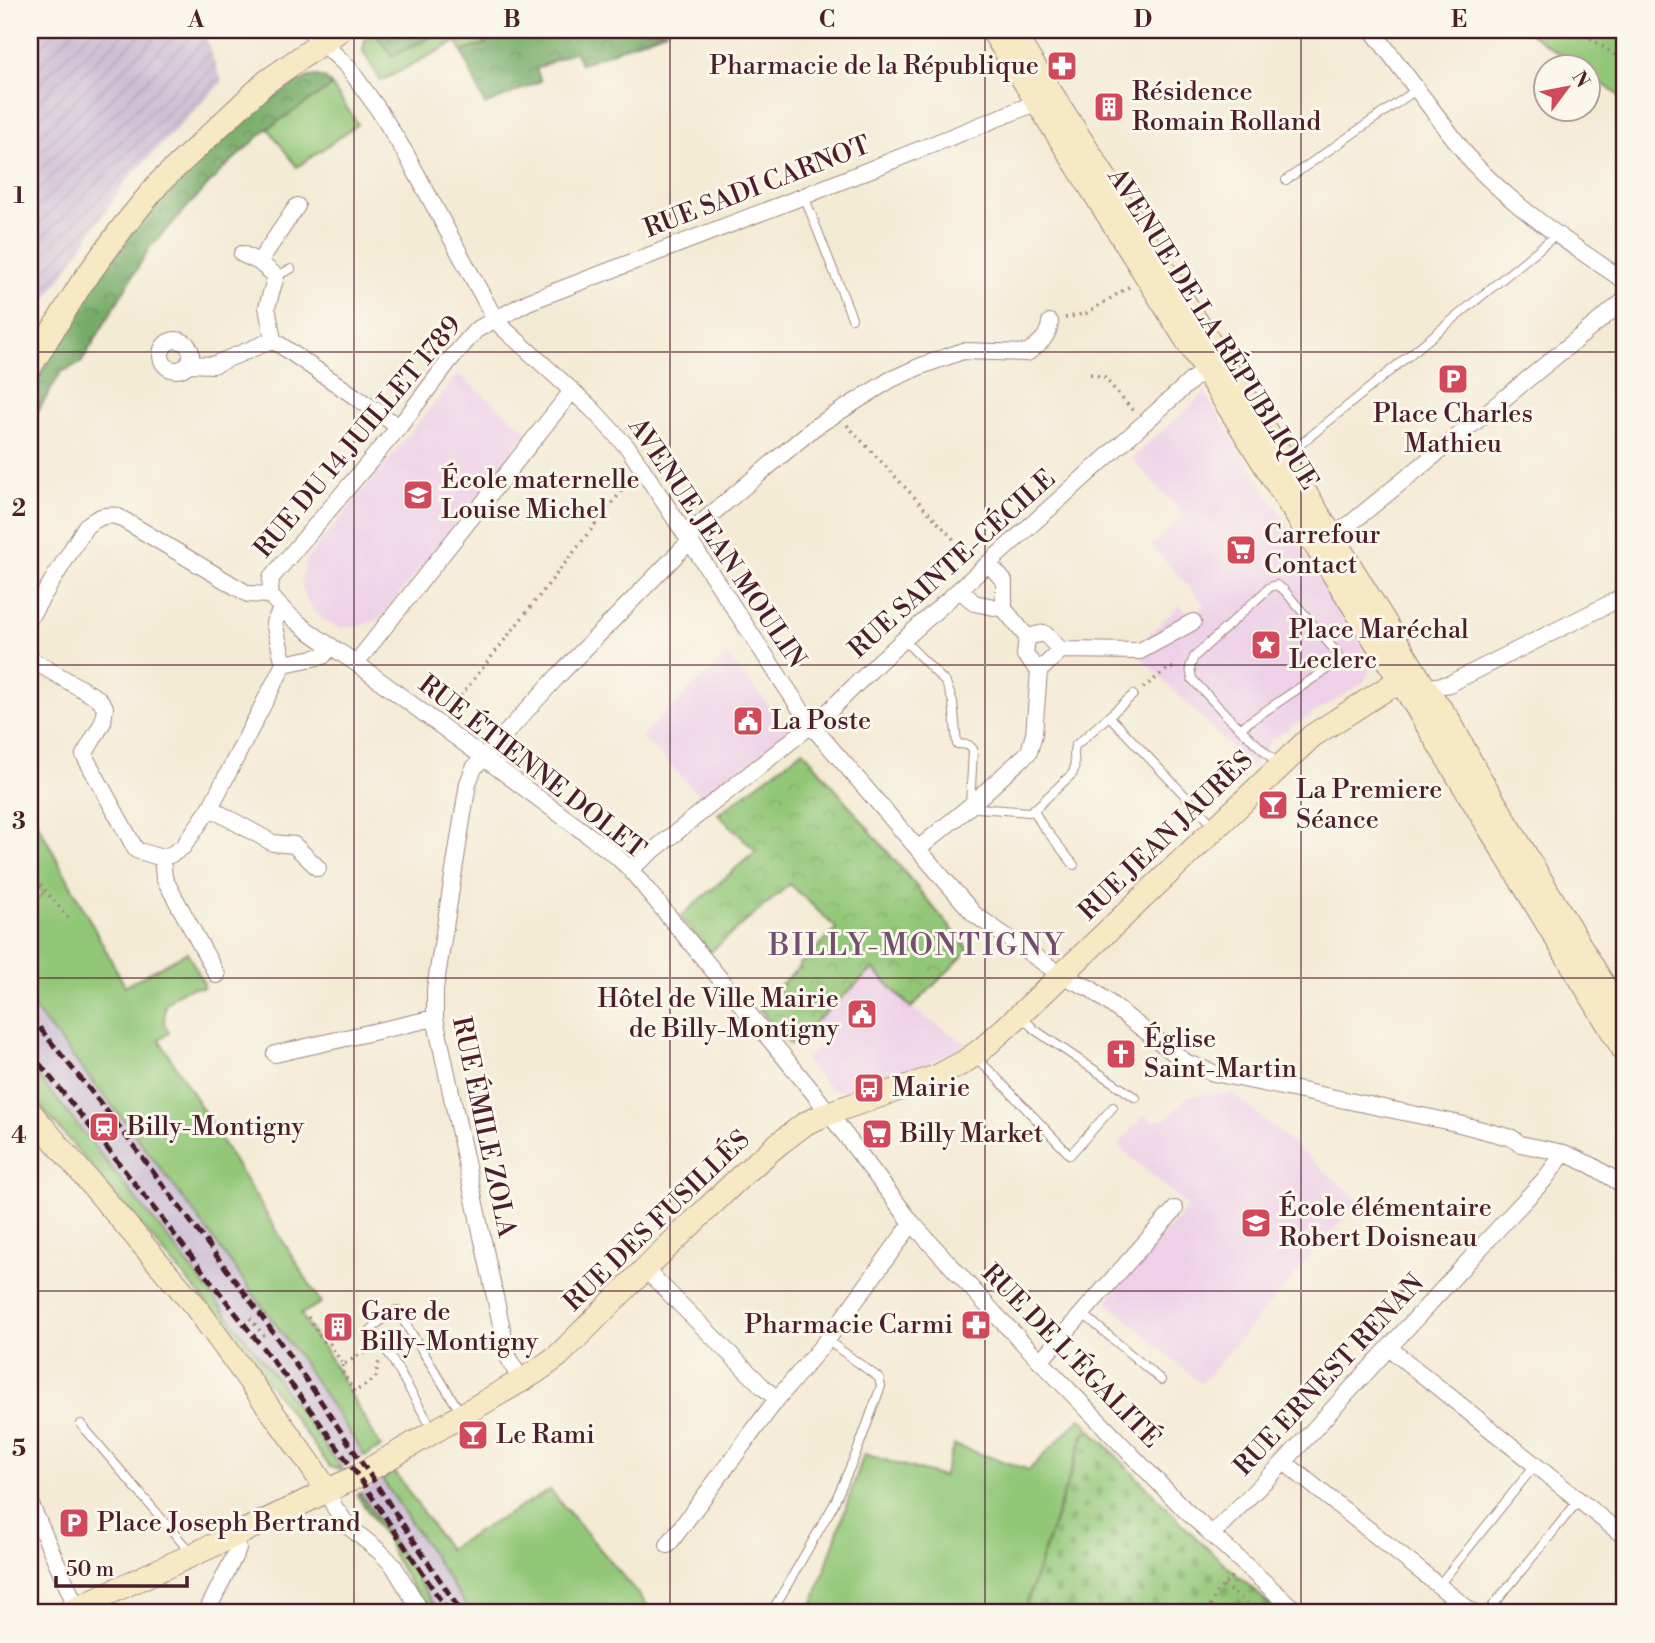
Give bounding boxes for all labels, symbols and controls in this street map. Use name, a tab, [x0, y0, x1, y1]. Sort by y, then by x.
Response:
text: A	[187, 6, 205, 34]
text: B	[503, 6, 521, 34]
text: C	[819, 6, 835, 34]
text: D	[1134, 6, 1152, 34]
text: E	[1451, 6, 1467, 34]
pharmacy icon: Pharmacie de la République	[1045, 49, 1079, 83]
place label: Pharmacie de la République	[709, 50, 1039, 82]
north arrow	[1532, 52, 1602, 122]
text: N	[1566, 67, 1595, 92]
place label: Résidence Romain Rolland	[1132, 76, 1321, 138]
building icon: Résidence Romain Rolland	[1092, 90, 1126, 124]
street label: RUE SADI CARNOT	[639, 129, 875, 245]
street label: AVENUE DE LA RÉPUBLIQUE	[1100, 160, 1327, 496]
text: 1	[13, 182, 25, 210]
street label: RUE DU 14 JUILLET 1789	[247, 310, 469, 564]
parking icon: Place Charles Mathieu	[1436, 362, 1470, 396]
place label: Place Charles Mathieu	[1373, 398, 1533, 460]
street label: AVENUE JEAN MOULIN	[621, 411, 813, 675]
street label: RUE SAINTE-CÉCILE	[841, 461, 1062, 665]
place label: École maternelle Louise Michel	[441, 462, 640, 526]
school or university icon: École maternelle Louise Michel	[401, 478, 435, 512]
text: 2	[12, 495, 26, 523]
place label: Carrefour Contact	[1264, 519, 1380, 581]
supermarket icon: Carrefour Contact	[1224, 533, 1258, 567]
place label: Place Maréchal Leclerc	[1289, 614, 1469, 676]
place icon: Place Maréchal Leclerc	[1249, 628, 1283, 662]
street label: RUE ÉTIENNE DOLET	[412, 667, 653, 866]
public building icon: La Poste	[731, 704, 765, 738]
place label: La Poste	[771, 705, 871, 737]
street label: RUE JEAN JAURÈS	[1071, 743, 1260, 927]
place label: La Premiere Séance	[1296, 774, 1442, 836]
bar icon: La Premiere Séance	[1256, 788, 1290, 822]
text: 3	[12, 808, 26, 836]
district label: BILLY-MONTIGNY	[768, 927, 1065, 965]
place label: Hôtel de Ville Mairie de Billy-Montigny	[598, 983, 839, 1045]
public building icon: Hôtel de Ville Mairie de Billy-Montigny	[845, 997, 879, 1031]
street label: RUE ÉMILE ZOLA	[445, 1013, 525, 1241]
place label: Église Saint-Martin	[1144, 1021, 1297, 1085]
church icon: Église Saint-Martin	[1104, 1037, 1138, 1071]
bus stop icon: Mairie	[852, 1071, 886, 1105]
place label: Mairie	[892, 1072, 970, 1104]
station icon: Billy-Montigny	[87, 1110, 121, 1144]
place label: Billy-Montigny	[126, 1111, 304, 1143]
supermarket icon: Billy Market	[860, 1117, 894, 1151]
place label: Billy Market	[899, 1118, 1043, 1150]
text: 4	[11, 1122, 27, 1150]
street label: RUE DES FUSILLÉS	[556, 1122, 757, 1318]
place label: École élémentaire Robert Doisneau	[1279, 1190, 1492, 1254]
school or university icon: École élémentaire Robert Doisneau	[1239, 1206, 1273, 1240]
street label: RUE DE L'ÉGALITÉ	[975, 1256, 1169, 1455]
street label: RUE ERNEST RENAN	[1227, 1267, 1431, 1482]
place label: Gare de Billy-Montigny	[360, 1296, 538, 1358]
pharmacy icon: Pharmacie Carmi	[959, 1308, 993, 1342]
place label: Pharmacie Carmi	[745, 1309, 953, 1341]
building icon: Gare de Billy-Montigny	[321, 1310, 355, 1344]
bar icon: Le Rami	[456, 1418, 490, 1452]
place label: Le Rami	[496, 1419, 595, 1451]
text: 5	[12, 1435, 26, 1463]
parking icon: Place Joseph Bertrand	[57, 1506, 91, 1540]
place label: Place Joseph Bertrand	[97, 1507, 361, 1539]
scale bar	[56, 1545, 187, 1589]
text: 50 m	[66, 1557, 114, 1583]

